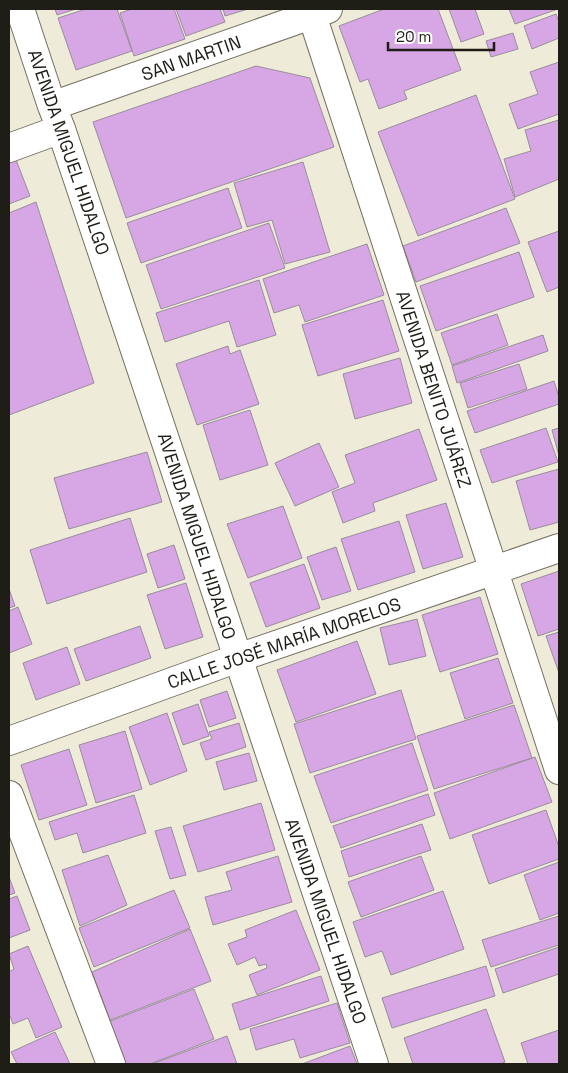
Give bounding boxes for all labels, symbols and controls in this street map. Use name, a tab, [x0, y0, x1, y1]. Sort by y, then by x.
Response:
scale bar	[388, 20, 494, 52]
text: 20 m	[396, 27, 431, 46]
street label: SAN MARTIN	[138, 30, 244, 86]
street label: AVENIDA MIGUEL HIDALGO	[23, 46, 115, 258]
street label: AVENIDA BENITO JUÁREZ	[391, 287, 477, 491]
street label: AVENIDA MIGUEL HIDALGO	[153, 430, 241, 642]
street label: CALLE JOSÉ MARÍA MORELOS	[164, 592, 404, 694]
street label: AVENIDA MIGUEL HIDALGO	[280, 815, 372, 1027]

